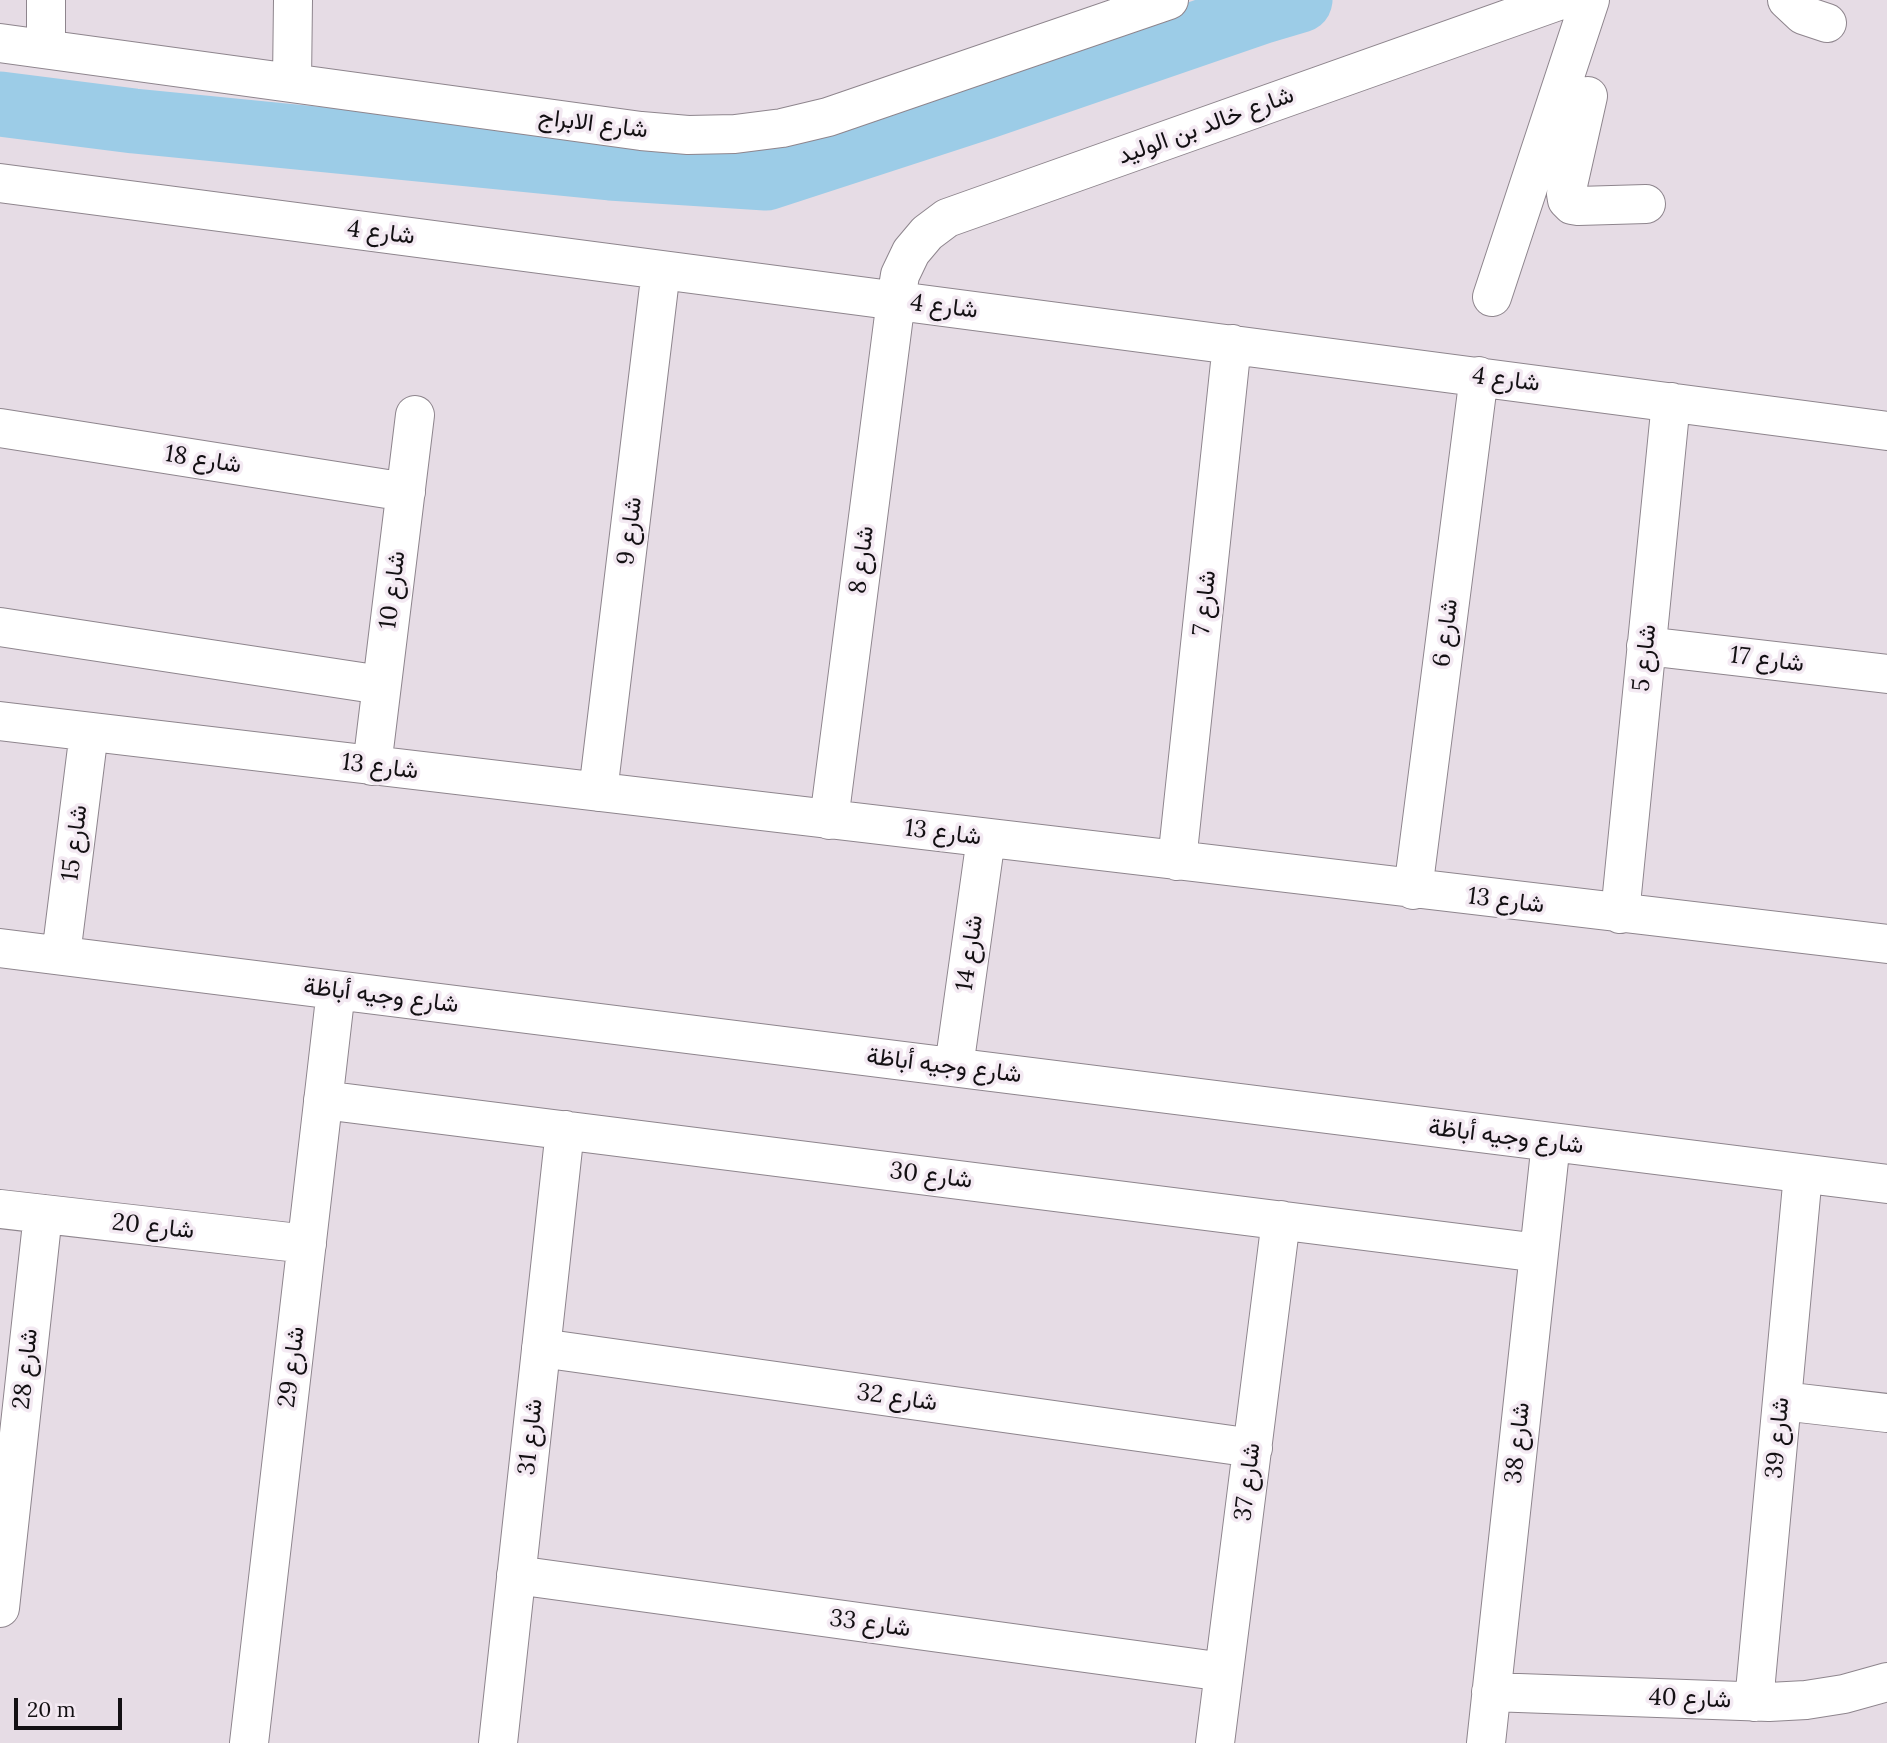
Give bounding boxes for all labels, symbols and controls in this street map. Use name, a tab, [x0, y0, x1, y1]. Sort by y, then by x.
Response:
street label: شارع خالد بن الوليد	[1114, 81, 1298, 171]
street label: شارع الابراج	[537, 103, 649, 145]
street label: شارع 4	[346, 215, 416, 251]
street label: شارع 4	[909, 289, 979, 325]
street label: شارع 4	[1471, 362, 1541, 398]
street label: شارع 18	[163, 440, 243, 480]
street label: شارع 9	[612, 495, 648, 567]
street label: شارع 8	[844, 524, 880, 596]
street label: شارع 10	[374, 549, 412, 631]
street label: شارع 7	[1187, 569, 1223, 637]
street label: شارع 6	[1428, 597, 1464, 669]
street label: شارع 5	[1627, 623, 1663, 693]
street label: شارع 17	[1728, 641, 1806, 679]
street label: شارع 13	[340, 748, 420, 786]
street label: شارع 15	[56, 803, 94, 883]
street label: شارع 13	[903, 814, 983, 852]
street label: شارع 13	[1466, 882, 1546, 920]
street label: شارع 14	[950, 913, 990, 993]
street label: شارع وجيه أباظة	[302, 972, 460, 1020]
street label: شارع وجيه أباظة	[865, 1042, 1023, 1090]
street label: شارع وجيه أباظة	[1427, 1113, 1585, 1161]
street label: شارع 30	[888, 1157, 974, 1195]
street label: شارع 20	[111, 1208, 195, 1246]
street label: شارع 29	[273, 1325, 311, 1409]
street label: شارع 28	[7, 1327, 45, 1411]
street label: شارع 32	[855, 1378, 939, 1418]
street label: شارع 39	[1760, 1396, 1796, 1480]
street label: شارع 31	[513, 1397, 549, 1477]
street label: شارع 38	[1499, 1401, 1537, 1485]
street label: شارع 37	[1229, 1441, 1267, 1523]
street label: شارع 33	[828, 1604, 912, 1644]
street label: شارع 40	[1648, 1683, 1732, 1715]
scale bar	[18, 1684, 126, 1728]
text: 20 m	[27, 1696, 76, 1723]

